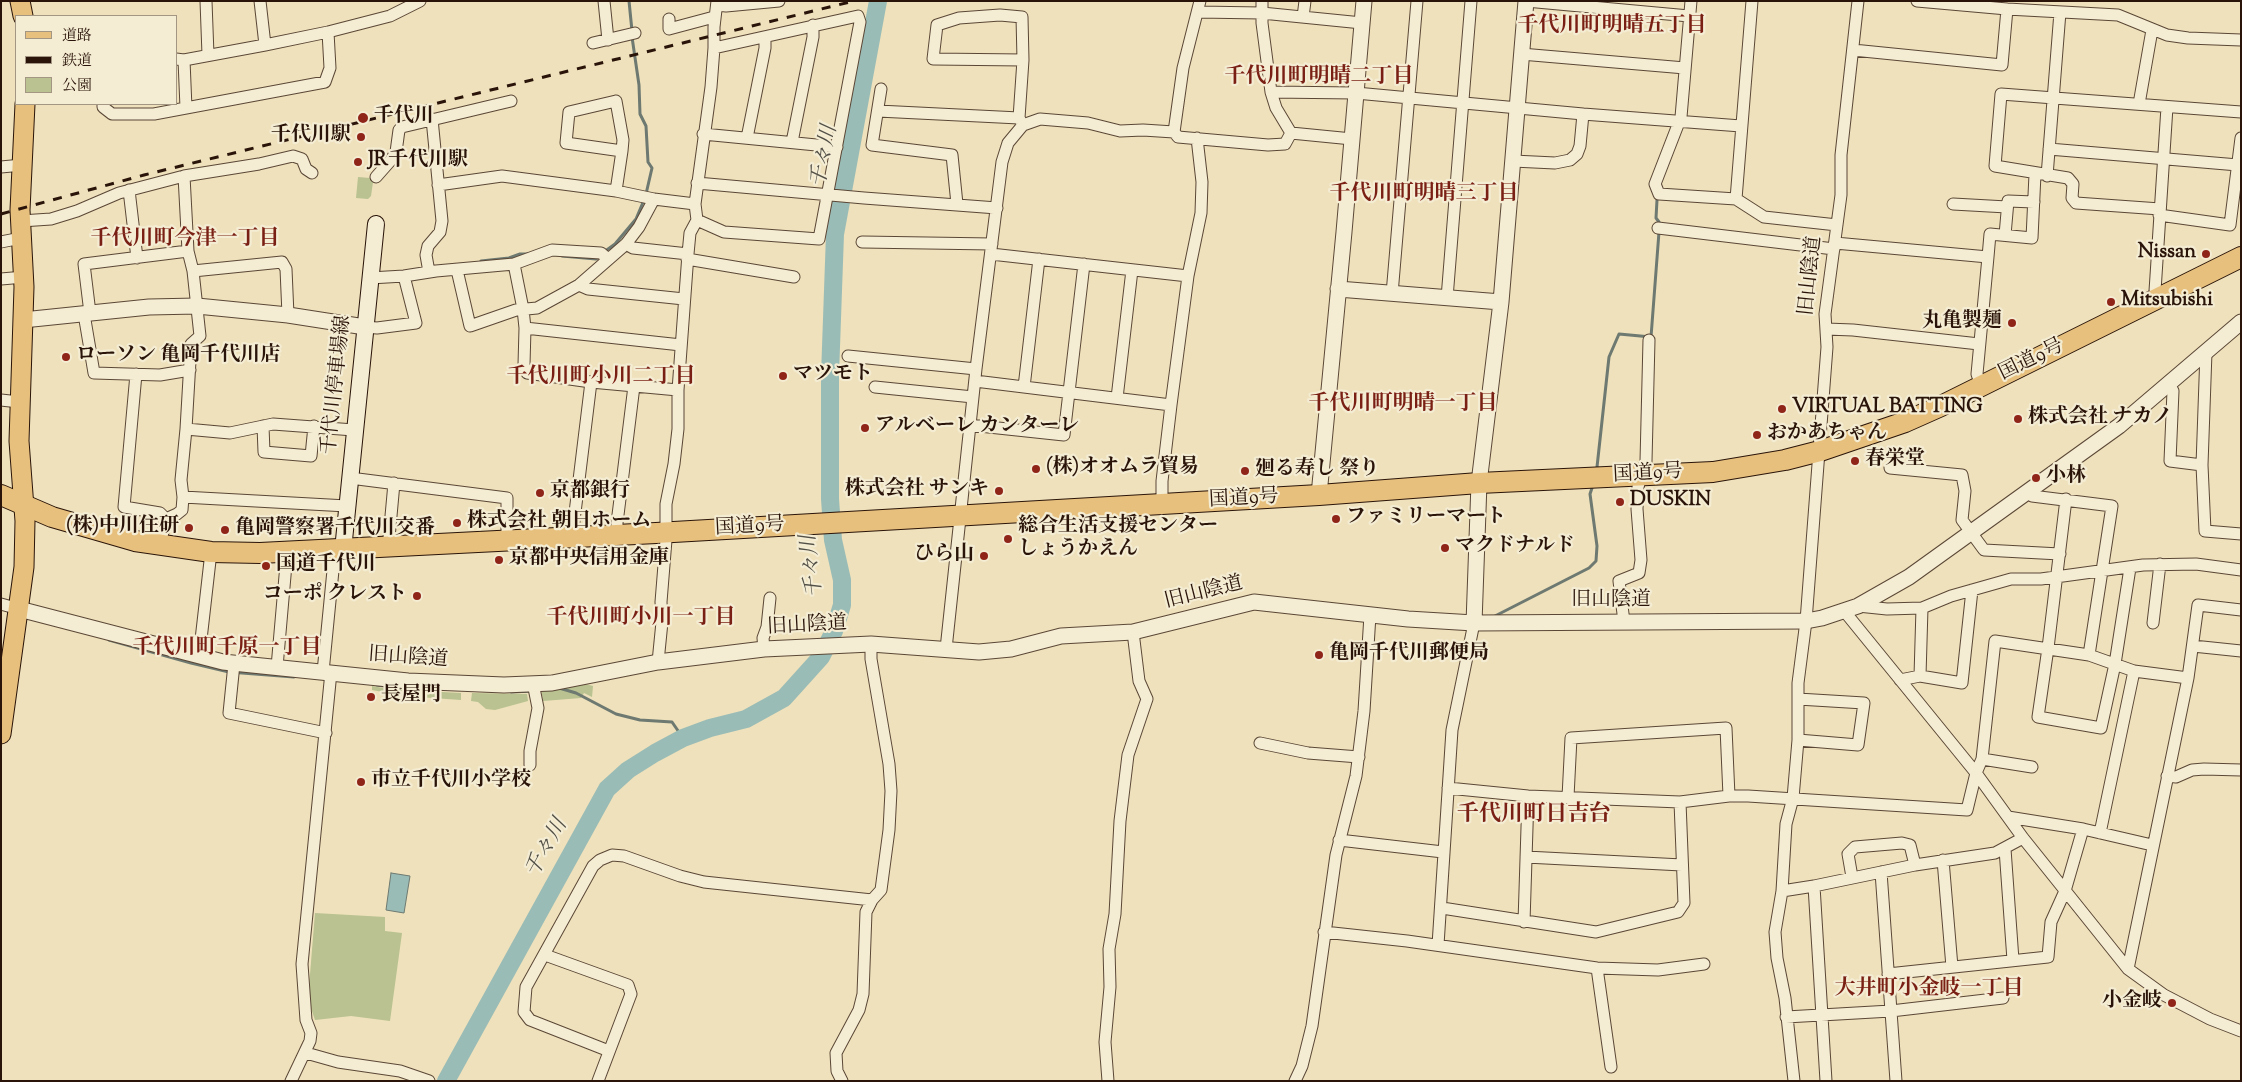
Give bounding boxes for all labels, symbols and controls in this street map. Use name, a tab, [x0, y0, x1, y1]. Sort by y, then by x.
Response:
district label: 千代川町明晴五丁目	[1518, 14, 1706, 40]
legend	[15, 15, 178, 105]
text: 道路	[62, 26, 92, 47]
text: 鉄道	[62, 51, 92, 72]
district label: 千代川町明晴二丁目	[1225, 65, 1413, 91]
text: 公園	[62, 76, 92, 97]
place label: 千代川	[374, 106, 434, 130]
marker: 千代川	[356, 111, 370, 125]
water label: 千々川	[808, 124, 844, 190]
place label: 千代川駅	[271, 125, 351, 149]
marker: 千代川駅	[355, 131, 367, 143]
place label: JR千代川駅	[368, 150, 468, 174]
marker: JR千代川駅	[352, 156, 364, 168]
district label: 千代川町明晴三丁目	[1330, 182, 1518, 208]
district label: 千代川町今津一丁目	[91, 227, 279, 253]
street label: 旧山陰道	[1796, 235, 1828, 317]
place label: Nissan	[2138, 242, 2196, 266]
marker: Nissan	[2200, 248, 2212, 260]
place label: Mitsubishi	[2121, 290, 2213, 314]
marker: Mitsubishi	[2105, 296, 2117, 308]
place label: 丸亀製麺	[1922, 311, 2002, 335]
street label: 千代川停車場線	[319, 314, 357, 456]
marker: 丸亀製麺	[2006, 317, 2018, 329]
street label: 国道9号	[1995, 335, 2069, 387]
place label: ローソン 亀岡千代川店	[76, 345, 280, 369]
marker: ローソン 亀岡千代川店	[60, 351, 72, 363]
place label: マツモト	[793, 364, 873, 388]
district label: 千代川町小川二丁目	[507, 365, 695, 391]
marker: マツモト	[777, 370, 789, 382]
district label: 千代川町明晴一丁目	[1309, 392, 1497, 418]
place label: VIRTUAL BATTING	[1792, 397, 1983, 421]
marker: VIRTUAL BATTING	[1776, 403, 1788, 415]
place label: 株式会社 ナカノ	[2028, 407, 2172, 431]
marker: 株式会社 ナカノ	[2012, 413, 2024, 425]
place label: アルベーレ カンターレ	[875, 416, 1079, 440]
marker: アルベーレ カンターレ	[859, 422, 871, 434]
place label: おかあちゃん	[1767, 423, 1887, 447]
marker: おかあちゃん	[1751, 429, 1763, 441]
place label: 春栄堂	[1865, 449, 1925, 473]
marker: 春栄堂	[1849, 455, 1861, 467]
place label: (株)オオムラ貿易	[1046, 457, 1199, 481]
place label: 廻る寿し 祭り	[1255, 459, 1379, 483]
street label: 国道9号	[1613, 461, 1683, 489]
marker: (株)オオムラ貿易	[1030, 463, 1042, 475]
marker: 廻る寿し 祭り	[1239, 465, 1251, 477]
place label: 小林	[2046, 466, 2086, 490]
marker: 小林	[2030, 472, 2042, 484]
place label: 株式会社 サンキ	[845, 479, 989, 503]
place label: 京都銀行	[550, 481, 630, 505]
marker: 株式会社 サンキ	[993, 485, 1005, 497]
street label: 国道9号	[1209, 486, 1279, 514]
marker: 京都銀行	[534, 487, 546, 499]
place label: DUSKIN	[1630, 490, 1711, 514]
marker: DUSKIN	[1614, 496, 1626, 508]
place label: ファミリーマート	[1346, 507, 1506, 531]
place label: 株式会社 朝日ホーム	[467, 511, 651, 535]
marker: ファミリーマート	[1330, 513, 1342, 525]
street label: 国道9号	[715, 514, 785, 542]
place label: (株)中川住研	[66, 516, 179, 540]
place label: 総合生活支援センター しょうかえん	[1018, 516, 1218, 563]
marker: 株式会社 朝日ホーム	[451, 517, 463, 529]
place label: 亀岡警察署千代川交番	[235, 518, 435, 542]
marker: (株)中川住研	[183, 522, 195, 534]
marker: 亀岡警察署千代川交番	[219, 524, 231, 536]
water label: 千々川	[798, 533, 830, 599]
marker: 総合生活支援センター しょうかえん	[1002, 533, 1014, 545]
place label: マクドナルド	[1455, 536, 1575, 560]
marker: マクドナルド	[1439, 542, 1451, 554]
place label: ひら山	[914, 544, 974, 568]
place label: 京都中央信用金庫	[509, 548, 669, 572]
marker: ひら山	[978, 550, 990, 562]
place label: 国道千代川	[276, 554, 376, 578]
marker: 京都中央信用金庫	[493, 554, 505, 566]
marker: 国道千代川	[260, 560, 272, 572]
street label: 旧山陰道	[1162, 573, 1246, 615]
place label: コーポ クレスト	[263, 584, 407, 608]
marker: コーポ クレスト	[411, 590, 423, 602]
street label: 旧山陰道	[1571, 590, 1651, 614]
district label: 千代川町小川一丁目	[547, 606, 735, 632]
street label: 旧山陰道	[766, 613, 848, 641]
district label: 千代川町千原一丁目	[133, 636, 321, 662]
place label: 亀岡千代川郵便局	[1329, 643, 1489, 667]
street label: 旧山陰道	[367, 644, 449, 674]
marker: 亀岡千代川郵便局	[1313, 649, 1325, 661]
place label: 長屋門	[381, 685, 441, 709]
marker: 長屋門	[365, 691, 377, 703]
place label: 市立千代川小学校	[371, 770, 531, 794]
marker: 市立千代川小学校	[355, 776, 367, 788]
district label: 千代川町日吉台	[1457, 803, 1611, 829]
water label: 千々川	[522, 815, 574, 883]
district label: 大井町小金岐一丁目	[1835, 977, 2023, 1003]
place label: 小金岐	[2102, 991, 2162, 1015]
marker: 小金岐	[2166, 997, 2178, 1009]

